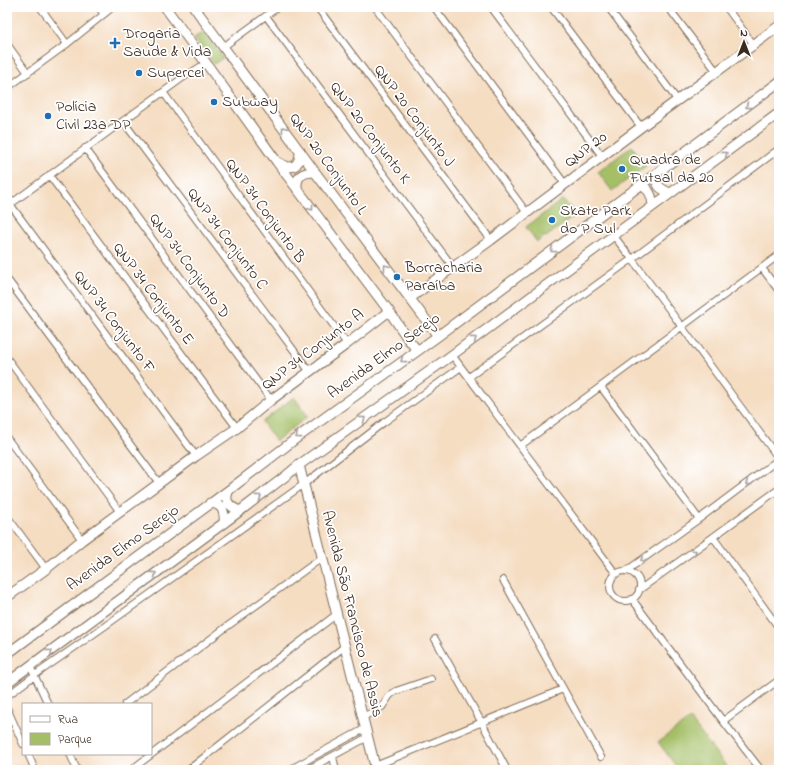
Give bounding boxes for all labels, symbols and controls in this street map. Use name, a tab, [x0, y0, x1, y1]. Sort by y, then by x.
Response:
place label: Drogaria Saude & Vida	[122, 22, 211, 64]
north arrow	[724, 22, 764, 62]
text: N	[740, 25, 748, 41]
marker: Drogaria Saude & Vida	[110, 38, 120, 48]
street label: QNP 20 Conjunto J	[367, 60, 461, 172]
place label: Supercei	[147, 61, 204, 85]
marker: Supercei	[134, 68, 144, 78]
street label: QNP 20 Conjunto K	[323, 77, 417, 189]
place label: Subway	[222, 90, 278, 114]
place label: Polícia Civil 23a DP	[56, 95, 131, 137]
marker: Subway	[209, 97, 219, 107]
one-way arrow	[745, 101, 752, 108]
street label: QNP 20 Conjunto L	[283, 108, 373, 220]
marker: Polícia Civil 23a DP	[43, 111, 53, 121]
one-way arrow	[282, 126, 289, 133]
street label: QNP 20	[560, 126, 613, 174]
place label: Quadra de Futsal da 20	[629, 148, 714, 190]
one-way arrow	[720, 151, 727, 158]
street label: QNP 34 Conjunto B	[219, 154, 311, 268]
marker: Quadra de Futsal da 20	[617, 164, 627, 174]
street label: QNP 34 Conjunto C	[181, 183, 273, 295]
place label: Skate Park do P Sul	[560, 199, 632, 241]
one-way arrow	[306, 203, 313, 210]
street label: QNP 34 Conjunto D	[142, 208, 236, 324]
marker: Skate Park do P Sul	[547, 215, 557, 225]
street label: QNP 34 Conjunto E	[106, 238, 200, 350]
one-way arrow	[551, 245, 558, 252]
place label: Borracharia Paraíba	[404, 256, 482, 298]
one-way arrow	[383, 264, 391, 271]
street label: QNP 34 Conjunto F	[67, 265, 161, 379]
marker: Borracharia Paraíba	[392, 272, 402, 282]
street label: QNP 34 Conjunto A	[257, 303, 370, 397]
street label: Avenida Elmo Serejo	[323, 307, 445, 405]
one-way arrow	[469, 337, 476, 344]
one-way arrow	[401, 355, 408, 362]
one-way arrow	[358, 417, 365, 424]
one-way arrow	[296, 431, 303, 438]
one-way arrow	[745, 478, 752, 485]
one-way arrow	[254, 495, 261, 502]
street label: Avenida Elmo Serejo	[62, 499, 184, 597]
street label: Avenida São Francisco de Assis	[315, 508, 389, 720]
one-way arrow	[689, 549, 696, 556]
one-way arrow	[640, 554, 647, 561]
one-way arrow	[150, 571, 157, 579]
one-way arrow	[45, 649, 52, 656]
legend	[22, 703, 152, 755]
text: Rua	[58, 711, 78, 729]
text: Parque	[58, 731, 92, 749]

